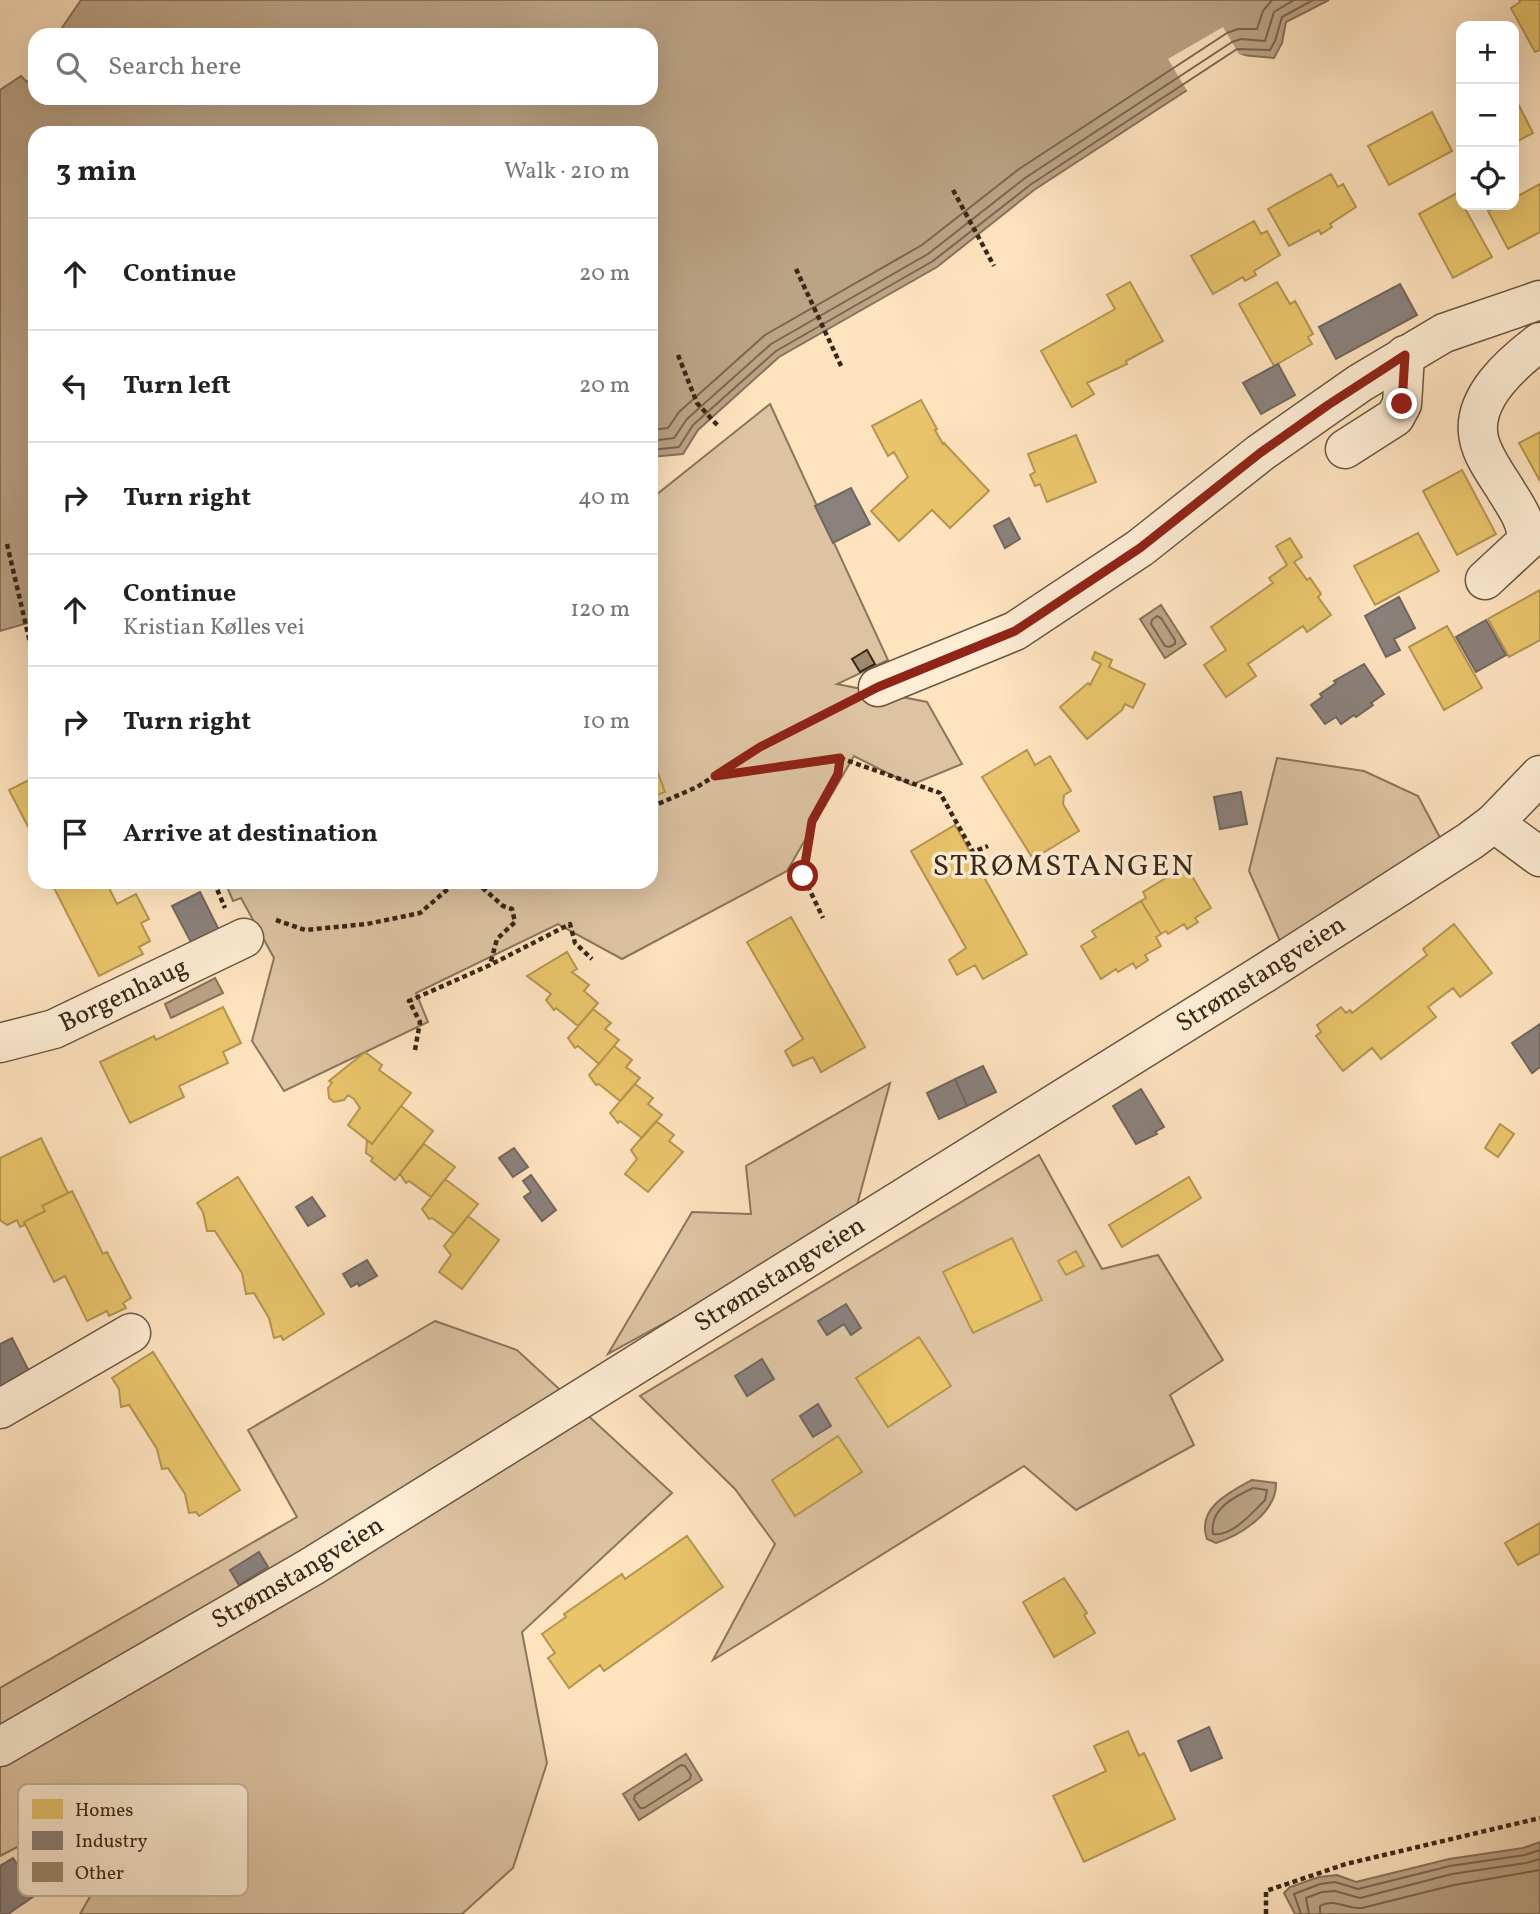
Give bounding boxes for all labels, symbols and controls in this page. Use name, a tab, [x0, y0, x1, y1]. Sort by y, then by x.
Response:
map controls	[1456, 21, 1519, 210]
button: +	[1456, 21, 1519, 84]
search box	[28, 28, 658, 105]
icon: search	[52, 48, 90, 86]
text: Search here	[108, 49, 241, 85]
button: −	[1456, 84, 1519, 147]
button: locate	[1456, 147, 1519, 210]
text: 3 min	[56, 151, 137, 193]
text: Walk · 210 m	[504, 156, 630, 188]
icon: ahead	[56, 255, 94, 293]
text: Continue	[123, 256, 236, 292]
text: 20 m	[579, 258, 630, 290]
icon: left	[56, 367, 94, 405]
text: Turn left	[123, 368, 231, 404]
text: 20 m	[579, 370, 630, 402]
route end	[1386, 388, 1417, 419]
icon: right	[56, 479, 94, 517]
text: Turn right	[123, 480, 251, 516]
text: 40 m	[578, 482, 630, 514]
text: Continue	[123, 576, 236, 612]
icon: ahead	[56, 591, 94, 629]
text: 120 m	[570, 594, 630, 626]
text: Kristian Kølles vei	[123, 612, 305, 644]
icon: right	[56, 703, 94, 741]
text: Turn right	[123, 704, 251, 740]
text: 10 m	[582, 706, 630, 738]
icon: arrive	[56, 815, 94, 853]
text: Arrive at destination	[123, 816, 378, 852]
district label: STRØMSTANGEN	[933, 846, 1195, 888]
route start	[787, 860, 818, 891]
street label: Strømstangveien	[1169, 907, 1353, 1042]
street label: Borgenhaug	[53, 949, 194, 1042]
street label: Strømstangveien	[688, 1208, 872, 1342]
street label: Strømstangveien	[205, 1508, 391, 1639]
legend	[18, 1784, 248, 1896]
text: Homes	[75, 1798, 133, 1824]
text: Industry	[75, 1829, 148, 1855]
text: Other	[75, 1861, 124, 1887]

